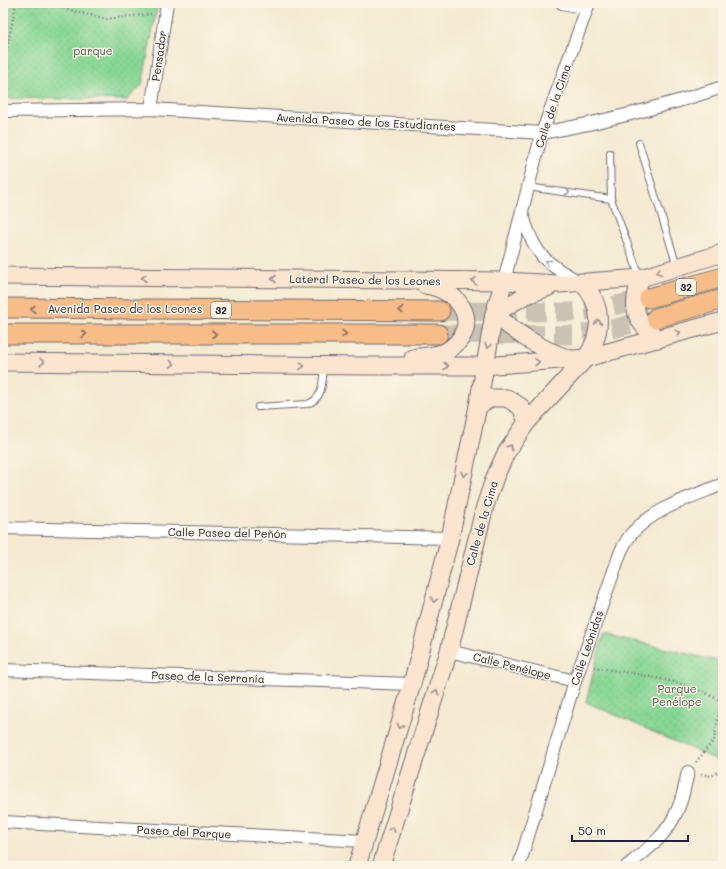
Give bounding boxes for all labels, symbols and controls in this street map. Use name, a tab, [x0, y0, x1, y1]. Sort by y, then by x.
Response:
street label: Pensador	[148, 30, 169, 82]
park label: parque	[73, 43, 113, 58]
street label: Calle de la Cima	[531, 62, 574, 150]
street label: Avenida Paseo de los Estudiantes	[276, 109, 456, 134]
one-way arrow	[564, 187, 570, 196]
one-way arrow	[545, 260, 552, 267]
one-way arrow	[656, 267, 663, 276]
street label: Lateral Paseo de los Leones	[289, 271, 441, 288]
one-way arrow	[141, 274, 147, 282]
one-way arrow	[271, 275, 277, 283]
one-way arrow	[471, 277, 477, 285]
road number: 32	[676, 279, 696, 295]
street label: Avenida Paseo de los Leones	[48, 301, 202, 316]
road number: 32	[211, 302, 231, 318]
one-way arrow	[30, 305, 36, 313]
one-way arrow	[398, 306, 404, 314]
one-way arrow	[594, 319, 602, 325]
one-way arrow	[81, 330, 87, 338]
one-way arrow	[211, 330, 217, 338]
one-way arrow	[341, 330, 347, 338]
one-way arrow	[674, 330, 681, 338]
one-way arrow	[484, 343, 493, 349]
one-way arrow	[39, 358, 45, 367]
one-way arrow	[534, 358, 540, 367]
one-way arrow	[169, 360, 175, 368]
one-way arrow	[299, 361, 305, 370]
one-way arrow	[443, 362, 449, 370]
one-way arrow	[505, 444, 513, 451]
one-way arrow	[460, 471, 468, 477]
street label: Calle de la Cima	[462, 478, 501, 567]
street label: Calle Paseo del Peñón	[168, 524, 286, 541]
one-way arrow	[430, 597, 439, 604]
street label: Calle Leónidas	[567, 608, 606, 687]
street label: Calle Penélope	[472, 649, 553, 682]
street label: Paseo de la Serranía	[151, 667, 265, 686]
park label: Parque Penélope	[652, 681, 702, 709]
one-way arrow	[431, 688, 440, 695]
one-way arrow	[396, 722, 405, 729]
scale bar	[572, 817, 688, 843]
street label: Paseo del Parque	[136, 822, 232, 841]
text: 50 m	[578, 822, 606, 838]
one-way arrow	[387, 825, 396, 832]

